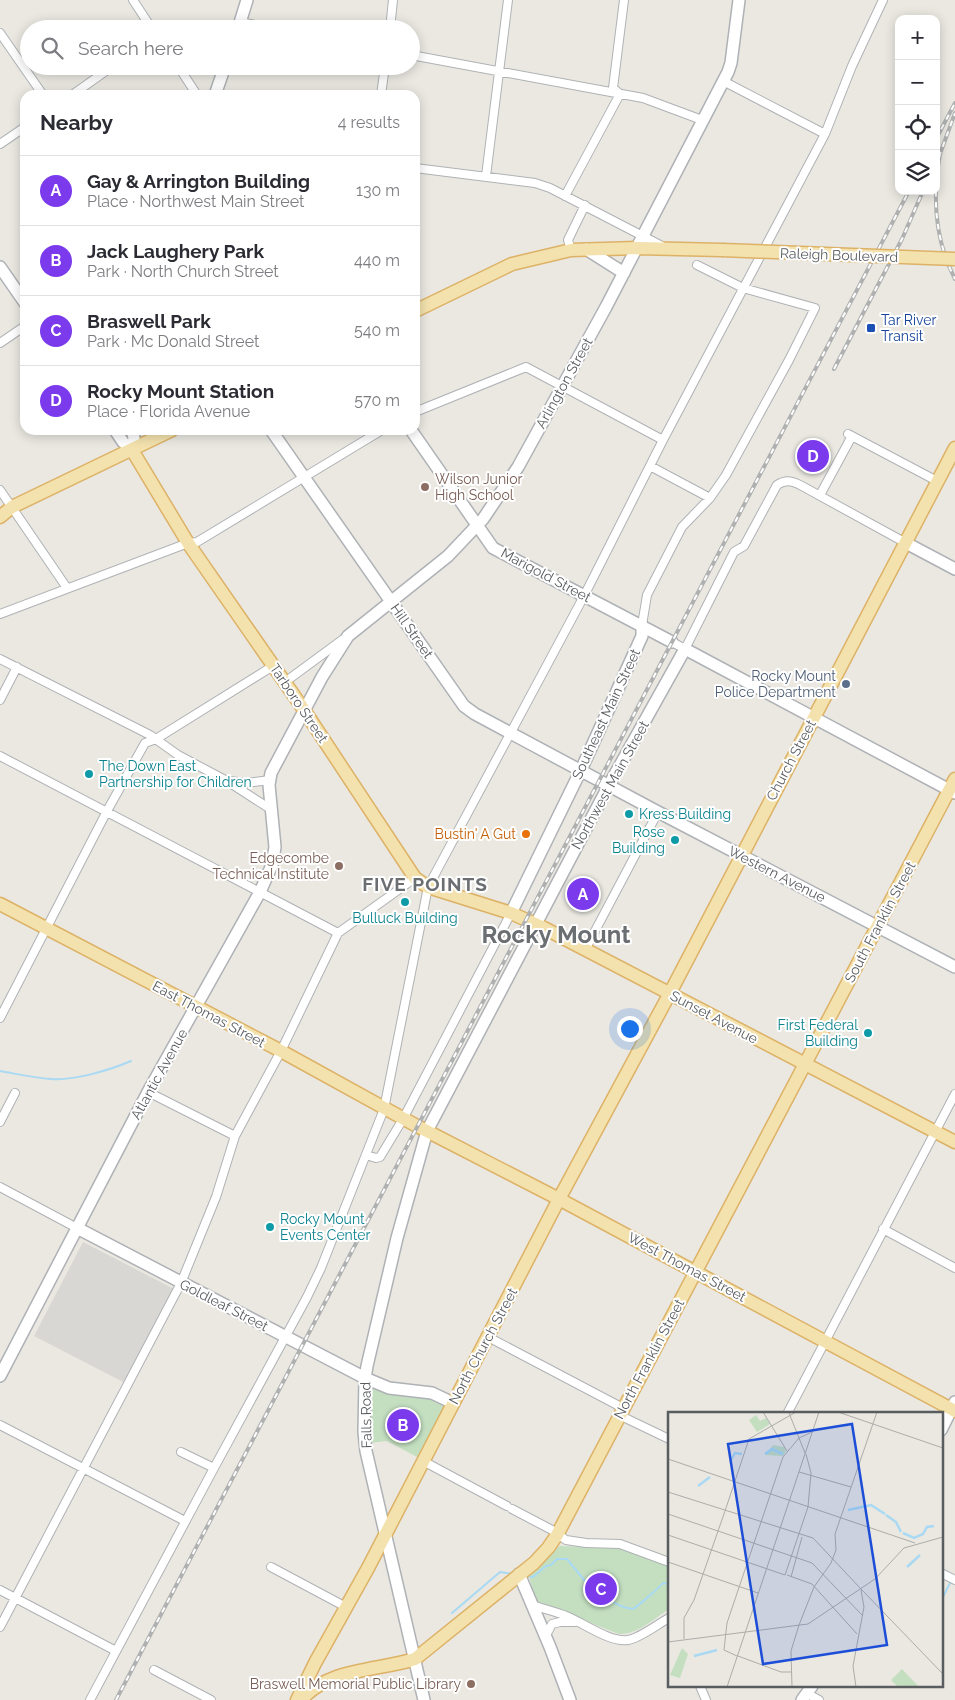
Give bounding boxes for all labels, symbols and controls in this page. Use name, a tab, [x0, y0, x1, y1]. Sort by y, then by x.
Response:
map controls	[895, 15, 940, 195]
button: +	[895, 15, 940, 60]
search box	[20, 20, 420, 75]
icon: search	[38, 34, 66, 62]
text: Search here	[78, 37, 184, 59]
button: −	[895, 60, 940, 105]
button: locate	[895, 105, 940, 150]
text: Nearby	[40, 110, 113, 135]
text: 4 results	[338, 113, 400, 132]
button: layers	[895, 150, 940, 195]
text: Gay & Arrington Building	[87, 170, 310, 192]
text: A	[51, 181, 61, 200]
text: 130 m	[356, 181, 400, 200]
text: Place · Northwest Main Street	[87, 192, 304, 211]
text: Jack Laughery Park	[87, 240, 264, 262]
street label: Raleigh Boulevard	[780, 245, 898, 265]
text: B	[51, 251, 61, 270]
text: 440 m	[354, 251, 400, 270]
text: Park · North Church Street	[87, 262, 279, 281]
text: Braswell Park	[87, 310, 211, 332]
place label: Tar River Transit	[881, 312, 936, 344]
text: C	[51, 321, 61, 340]
text: 540 m	[354, 321, 400, 340]
marker: Tar River Transit	[865, 322, 877, 334]
text: Park · Mc Donald Street	[87, 332, 259, 351]
street label: Arlington Street	[532, 334, 596, 431]
text: Rocky Mount Station	[87, 380, 274, 402]
text: D	[50, 391, 62, 410]
text: 570 m	[354, 391, 400, 410]
text: Place · Florida Avenue	[87, 402, 250, 421]
pin: D	[797, 437, 829, 475]
place label: Wilson Junior High School	[435, 471, 522, 503]
marker: Wilson Junior High School	[419, 481, 431, 493]
street label: Marigold Street	[498, 545, 594, 606]
street label: Hill Street	[387, 601, 437, 662]
street label: Southeast Main Street	[569, 646, 643, 782]
street label: Tarboro Street	[267, 660, 332, 746]
place label: Rocky Mount Police Department	[715, 668, 836, 700]
marker: Rocky Mount Police Department	[840, 678, 852, 690]
street label: Church Street	[763, 717, 819, 803]
street label: Northwest Main Street	[568, 718, 652, 852]
place label: The Down East Partnership for Children	[99, 758, 252, 790]
marker: The Down East Partnership for Children	[83, 768, 95, 780]
place label: Kress Building	[639, 806, 731, 822]
marker: Kress Building	[623, 808, 635, 820]
place label: Rose Building	[612, 824, 665, 856]
place label: Bustin' A Gut	[435, 826, 516, 842]
marker: Bustin' A Gut	[520, 828, 532, 840]
marker: Rose Building	[669, 834, 681, 846]
street label: Western Avenue	[726, 843, 828, 905]
place label: Edgecombe Technical Institute	[213, 850, 329, 882]
street label: South Franklin Street	[841, 858, 919, 985]
marker: Edgecombe Technical Institute	[333, 860, 345, 872]
district label: FIVE POINTS	[362, 873, 488, 895]
pin: A	[567, 875, 599, 913]
marker: Bulluck Building	[399, 896, 411, 908]
place label: Bulluck Building	[352, 910, 458, 926]
district label: Rocky Mount	[482, 920, 630, 949]
street label: East Thomas Street	[150, 977, 268, 1051]
street label: Sunset Avenue	[667, 987, 761, 1047]
your location	[617, 1016, 643, 1042]
place label: First Federal Building	[778, 1017, 858, 1049]
street label: Atlantic Avenue	[127, 1026, 191, 1122]
marker: First Federal Building	[862, 1027, 874, 1039]
place label: Rocky Mount Events Center	[280, 1211, 370, 1243]
marker: Rocky Mount Events Center	[264, 1221, 276, 1233]
street label: West Thomas Street	[625, 1229, 749, 1305]
street label: Goldleaf Street	[177, 1276, 271, 1334]
street label: North Church Street	[446, 1285, 521, 1407]
street label: North Franklin Street	[611, 1296, 688, 1422]
street label: Falls Road	[357, 1382, 375, 1448]
pin: B	[387, 1406, 419, 1444]
inset map	[668, 1412, 942, 1688]
pin: C	[585, 1570, 617, 1608]
place label: Braswell Memorial Public Library	[250, 1676, 461, 1692]
marker: Braswell Memorial Public Library	[465, 1678, 477, 1690]

